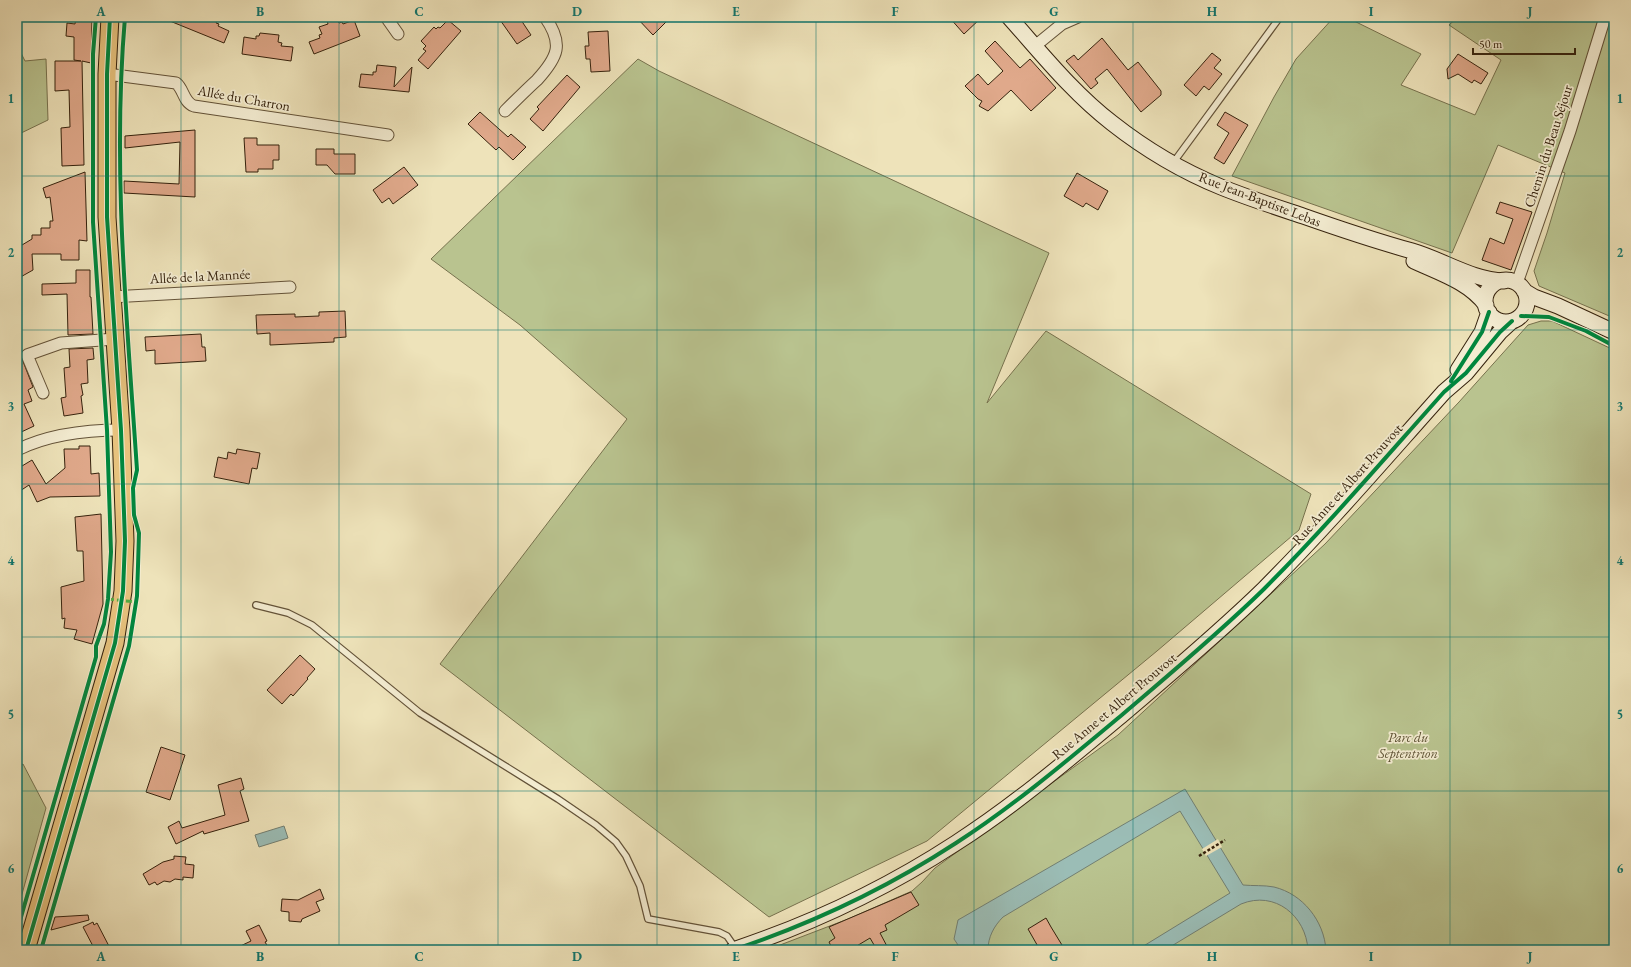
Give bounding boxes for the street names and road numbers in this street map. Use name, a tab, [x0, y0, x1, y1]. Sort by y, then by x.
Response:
street label: Allée du Charron	[195, 81, 292, 115]
street label: Chemin du Beau Séjour	[1520, 82, 1576, 210]
street label: Rue Jean-Baptiste Lebas	[1196, 167, 1324, 231]
street label: Allée de la Mannée	[148, 264, 251, 288]
street label: Rue Anne et Albert Prouvost	[1288, 419, 1407, 548]
street label: Rue Anne et Albert Prouvost	[1048, 648, 1180, 763]

